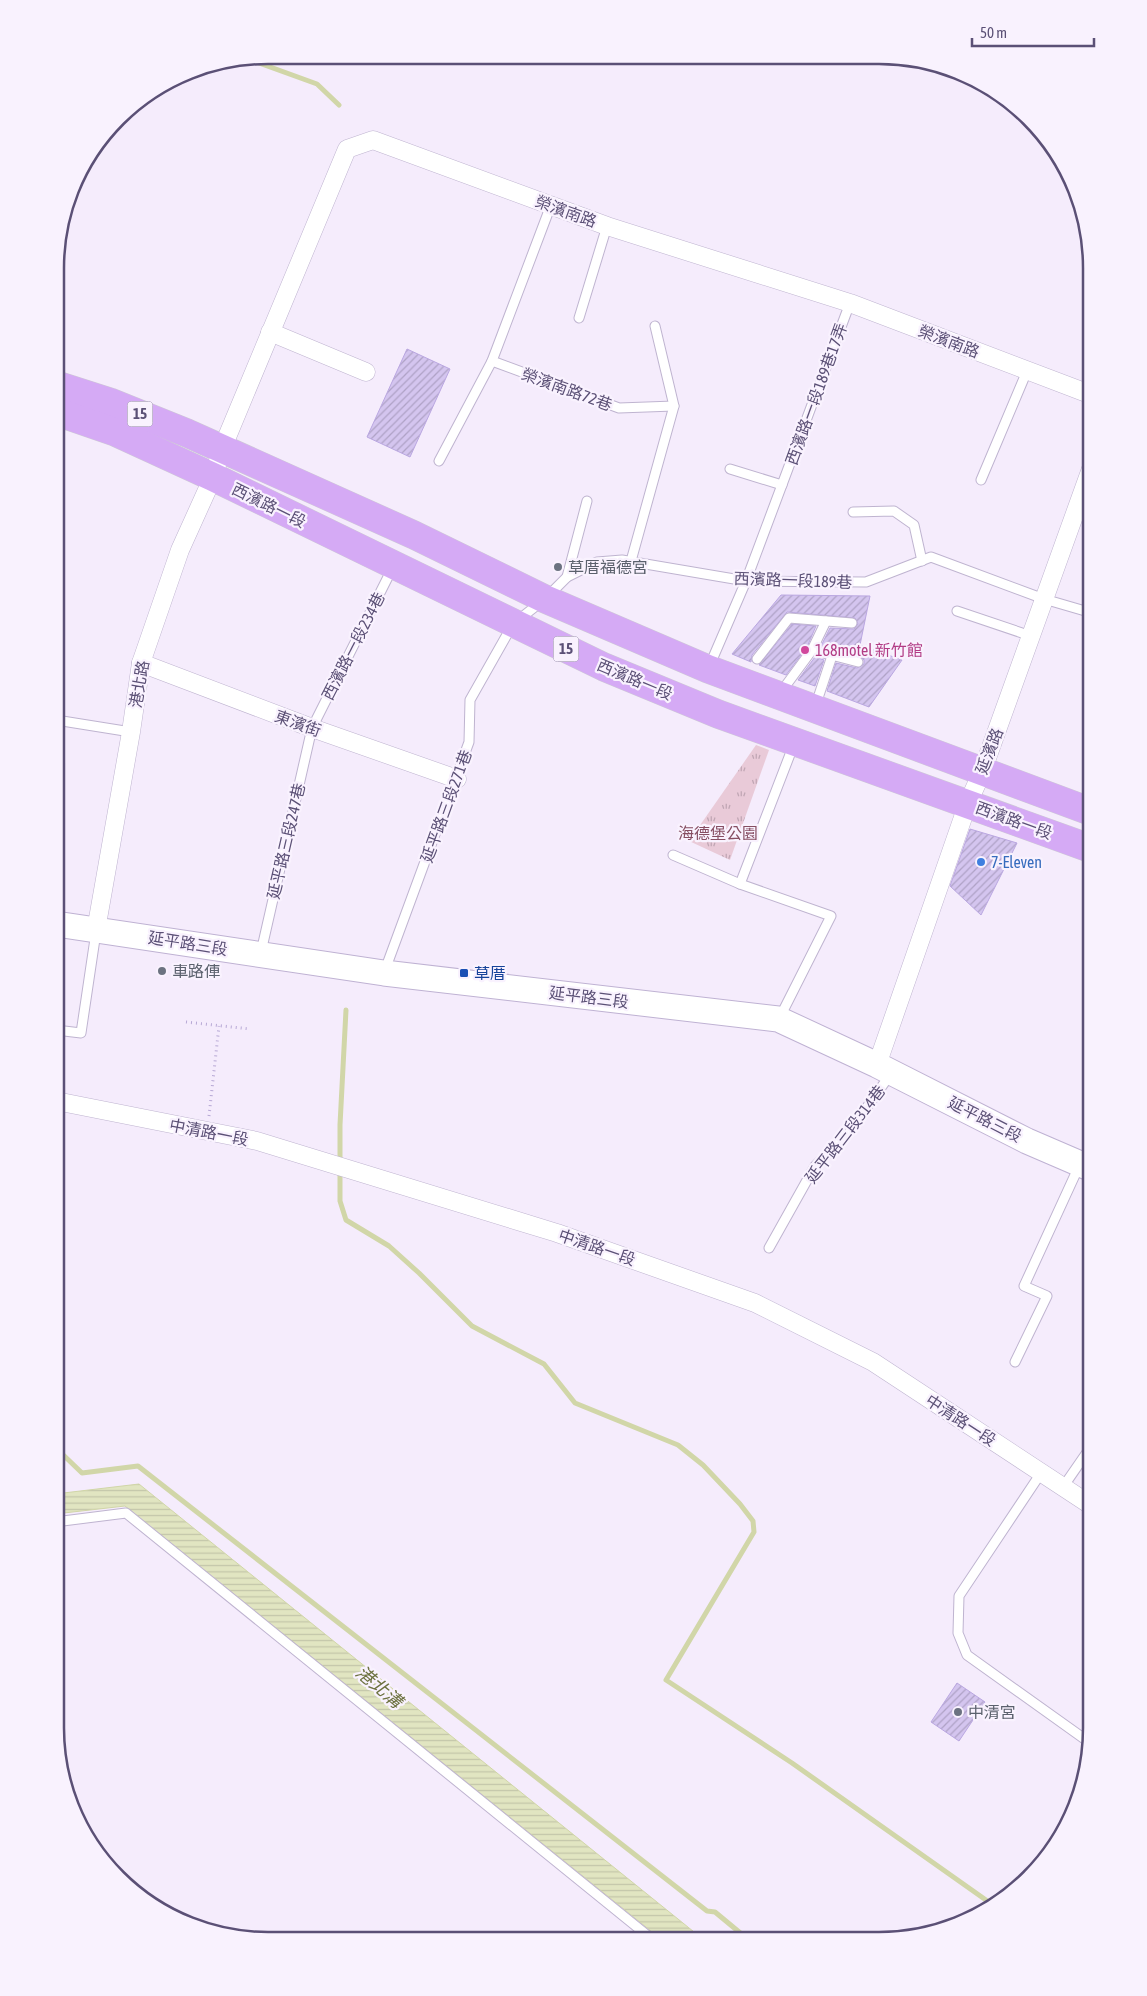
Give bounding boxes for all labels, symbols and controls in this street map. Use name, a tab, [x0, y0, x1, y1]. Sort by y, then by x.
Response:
scale bar	[972, 15, 1094, 47]
text: 50 m	[980, 24, 1007, 41]
street label: 榮濱南路	[533, 192, 599, 230]
street label: 西濱路一段189巷17弄	[782, 321, 850, 467]
street label: 榮濱南路	[916, 321, 982, 361]
street label: 榮濱南路72巷	[519, 364, 615, 414]
road number: 15	[128, 402, 152, 426]
street label: 西濱路一段	[229, 479, 309, 531]
place label: 草厝福德宮	[568, 558, 648, 576]
marker: 草厝福德宮	[552, 561, 564, 573]
street label: 西濱路一段189巷	[733, 569, 853, 591]
street label: 西濱路一段234巷	[318, 589, 388, 703]
road number: 15	[554, 636, 578, 662]
place label: 168motel 新竹館	[815, 641, 923, 659]
marker: 168motel 新竹館	[799, 644, 811, 656]
street label: 西濱路一段	[595, 655, 675, 703]
street label: 港北路	[126, 659, 152, 709]
street label: 東濱街	[272, 706, 324, 740]
street label: 延濱路	[972, 725, 1006, 777]
street label: 延平路三段271巷	[417, 747, 475, 865]
street label: 延平路三段247巷	[264, 781, 308, 901]
street label: 西濱路一段	[973, 798, 1055, 842]
park label: 海德堡公園	[678, 824, 758, 842]
place label: 7-Eleven	[991, 853, 1042, 871]
marker: 7-Eleven	[975, 856, 987, 868]
street label: 延平路三段	[147, 928, 229, 958]
place label: 車路俥	[172, 962, 220, 980]
place label: 草厝	[474, 964, 506, 982]
marker: 車路俥	[156, 965, 168, 977]
marker: 草厝	[458, 967, 470, 979]
street label: 延平路三段	[548, 983, 630, 1011]
street label: 延平路三段314巷	[801, 1082, 889, 1186]
street label: 延平路三段	[945, 1093, 1025, 1145]
street label: 中清路一段	[168, 1116, 250, 1148]
street label: 中清路一段	[556, 1225, 638, 1269]
street label: 中清路一段	[923, 1391, 999, 1449]
water label: 港北溝	[352, 1661, 409, 1714]
place label: 中清宮	[968, 1703, 1016, 1721]
marker: 中清宮	[952, 1706, 964, 1718]

